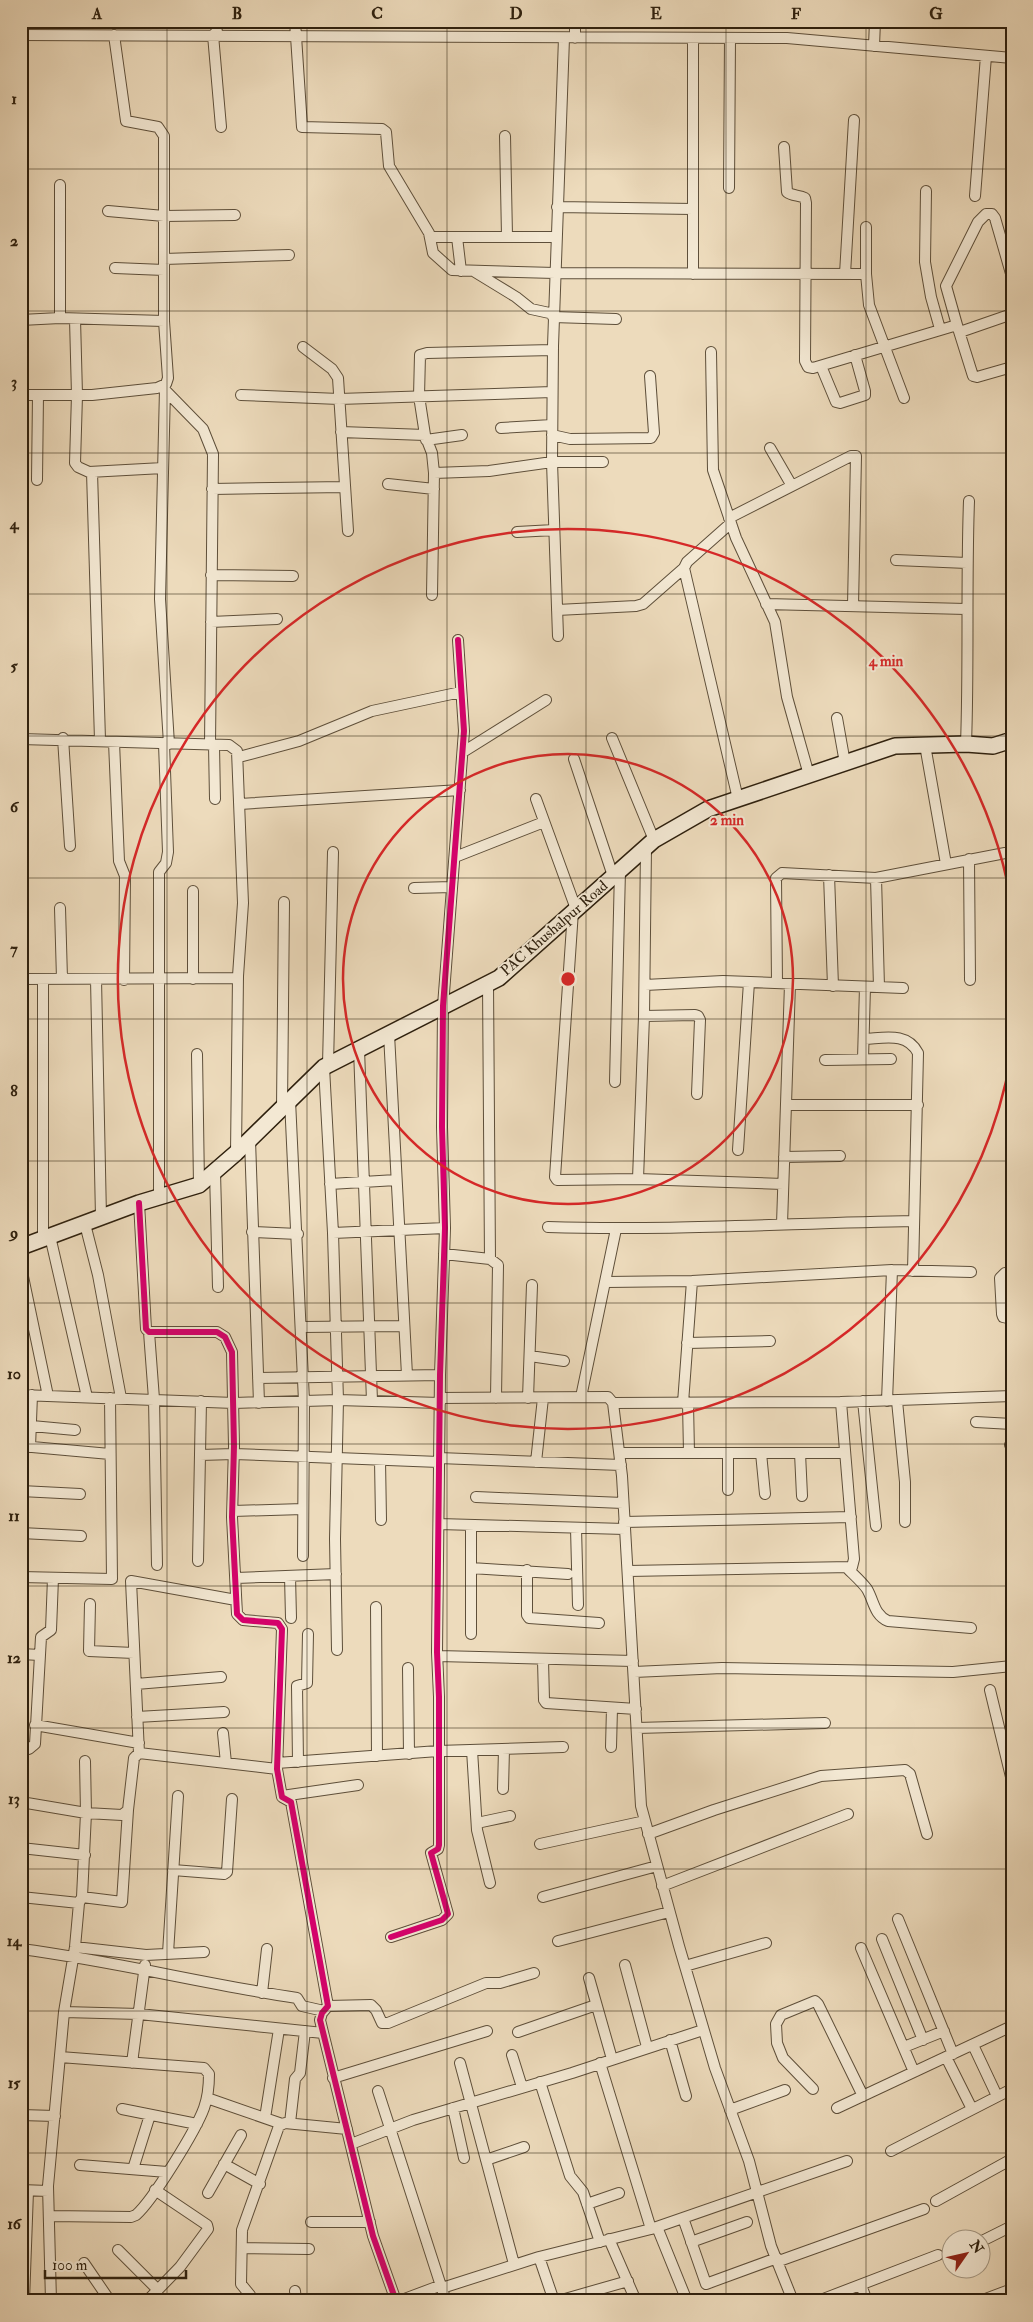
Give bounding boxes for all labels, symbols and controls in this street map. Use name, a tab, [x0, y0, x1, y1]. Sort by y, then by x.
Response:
text: A	[91, 4, 103, 24]
text: B	[232, 4, 242, 24]
text: C	[371, 4, 383, 24]
text: D	[509, 4, 523, 24]
text: E	[650, 4, 662, 24]
text: F	[791, 4, 801, 24]
text: G	[929, 4, 943, 24]
text: 1	[11, 89, 17, 109]
text: 2	[10, 231, 18, 251]
text: 3	[11, 372, 17, 392]
text: 4	[9, 514, 20, 534]
text: 4 min	[868, 652, 904, 671]
text: 5	[10, 656, 18, 676]
text: 6	[10, 797, 20, 817]
text: 2 min	[710, 811, 744, 830]
street label: PAC Khushalpur Road	[497, 876, 613, 981]
text: 7	[10, 939, 18, 959]
centre of rings	[559, 970, 577, 988]
text: 8	[10, 1081, 18, 1101]
text: 9	[8, 1223, 18, 1243]
text: 10	[7, 1364, 21, 1384]
text: 11	[8, 1506, 20, 1526]
text: 12	[7, 1648, 21, 1668]
text: 13	[8, 1789, 20, 1809]
text: 14	[7, 1931, 23, 1951]
text: 15	[8, 2073, 21, 2093]
text: 16	[7, 2214, 23, 2234]
north arrow	[940, 2230, 990, 2280]
text: N	[965, 2236, 987, 2257]
scale bar	[45, 2247, 186, 2279]
text: 100 m	[52, 2256, 88, 2275]

